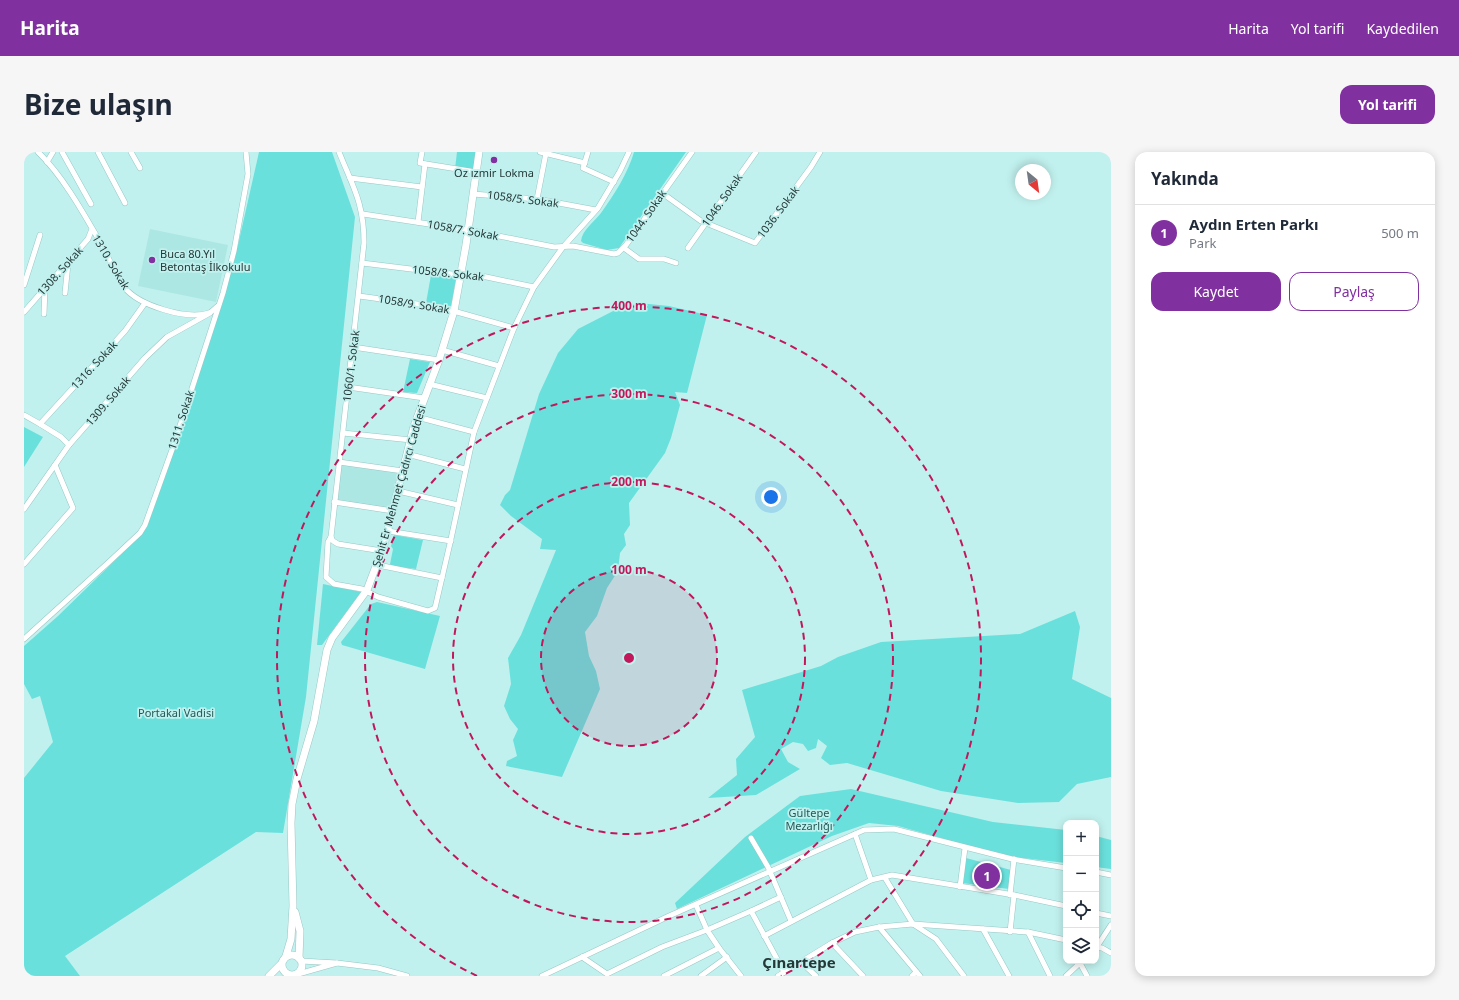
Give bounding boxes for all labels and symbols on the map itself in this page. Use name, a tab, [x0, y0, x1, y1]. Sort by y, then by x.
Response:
marker: Oz ızmir Lokma	[489, 155, 499, 165]
north arrow	[1015, 164, 1051, 200]
place label: Oz ızmir Lokma	[454, 165, 534, 180]
street label: 1046. Sokak	[698, 170, 745, 229]
street label: 1036. Sokak	[753, 182, 802, 241]
street label: 1044. Sokak	[622, 186, 669, 245]
street label: 1058/5. Sokak	[486, 187, 560, 210]
street label: 1058/7. Sokak	[426, 216, 500, 243]
street label: 1310. Sokak	[89, 231, 134, 292]
street label: 1308. Sokak	[33, 243, 86, 299]
place label: Buca 80.Yıl Betontaş İlkokulu	[160, 246, 250, 274]
marker: Buca 80.Yıl Betontaş İlkokulu	[147, 255, 157, 265]
street label: 1058/8. Sokak	[411, 261, 485, 284]
street label: 1058/9. Sokak	[377, 290, 451, 317]
text: 400 m	[611, 297, 647, 314]
street label: 1060/1. Sokak	[339, 329, 362, 403]
street label: 1316. Sokak	[67, 337, 120, 392]
street label: 1309. Sokak	[82, 372, 134, 429]
text: 300 m	[611, 385, 647, 402]
street label: 1311. Sokak	[164, 388, 197, 451]
street label: Şehit Er Mehmet Çadırcı Caddesi	[368, 403, 429, 568]
text: 200 m	[611, 473, 647, 490]
your location	[761, 487, 781, 507]
text: 100 m	[611, 561, 647, 578]
centre of rings	[622, 651, 636, 665]
park label: Portakal Vadisi	[138, 705, 214, 720]
park label: Gültepe Mezarlığı	[785, 805, 833, 833]
pin: 1	[974, 861, 1000, 891]
district label: Çınartepe	[762, 952, 836, 972]

